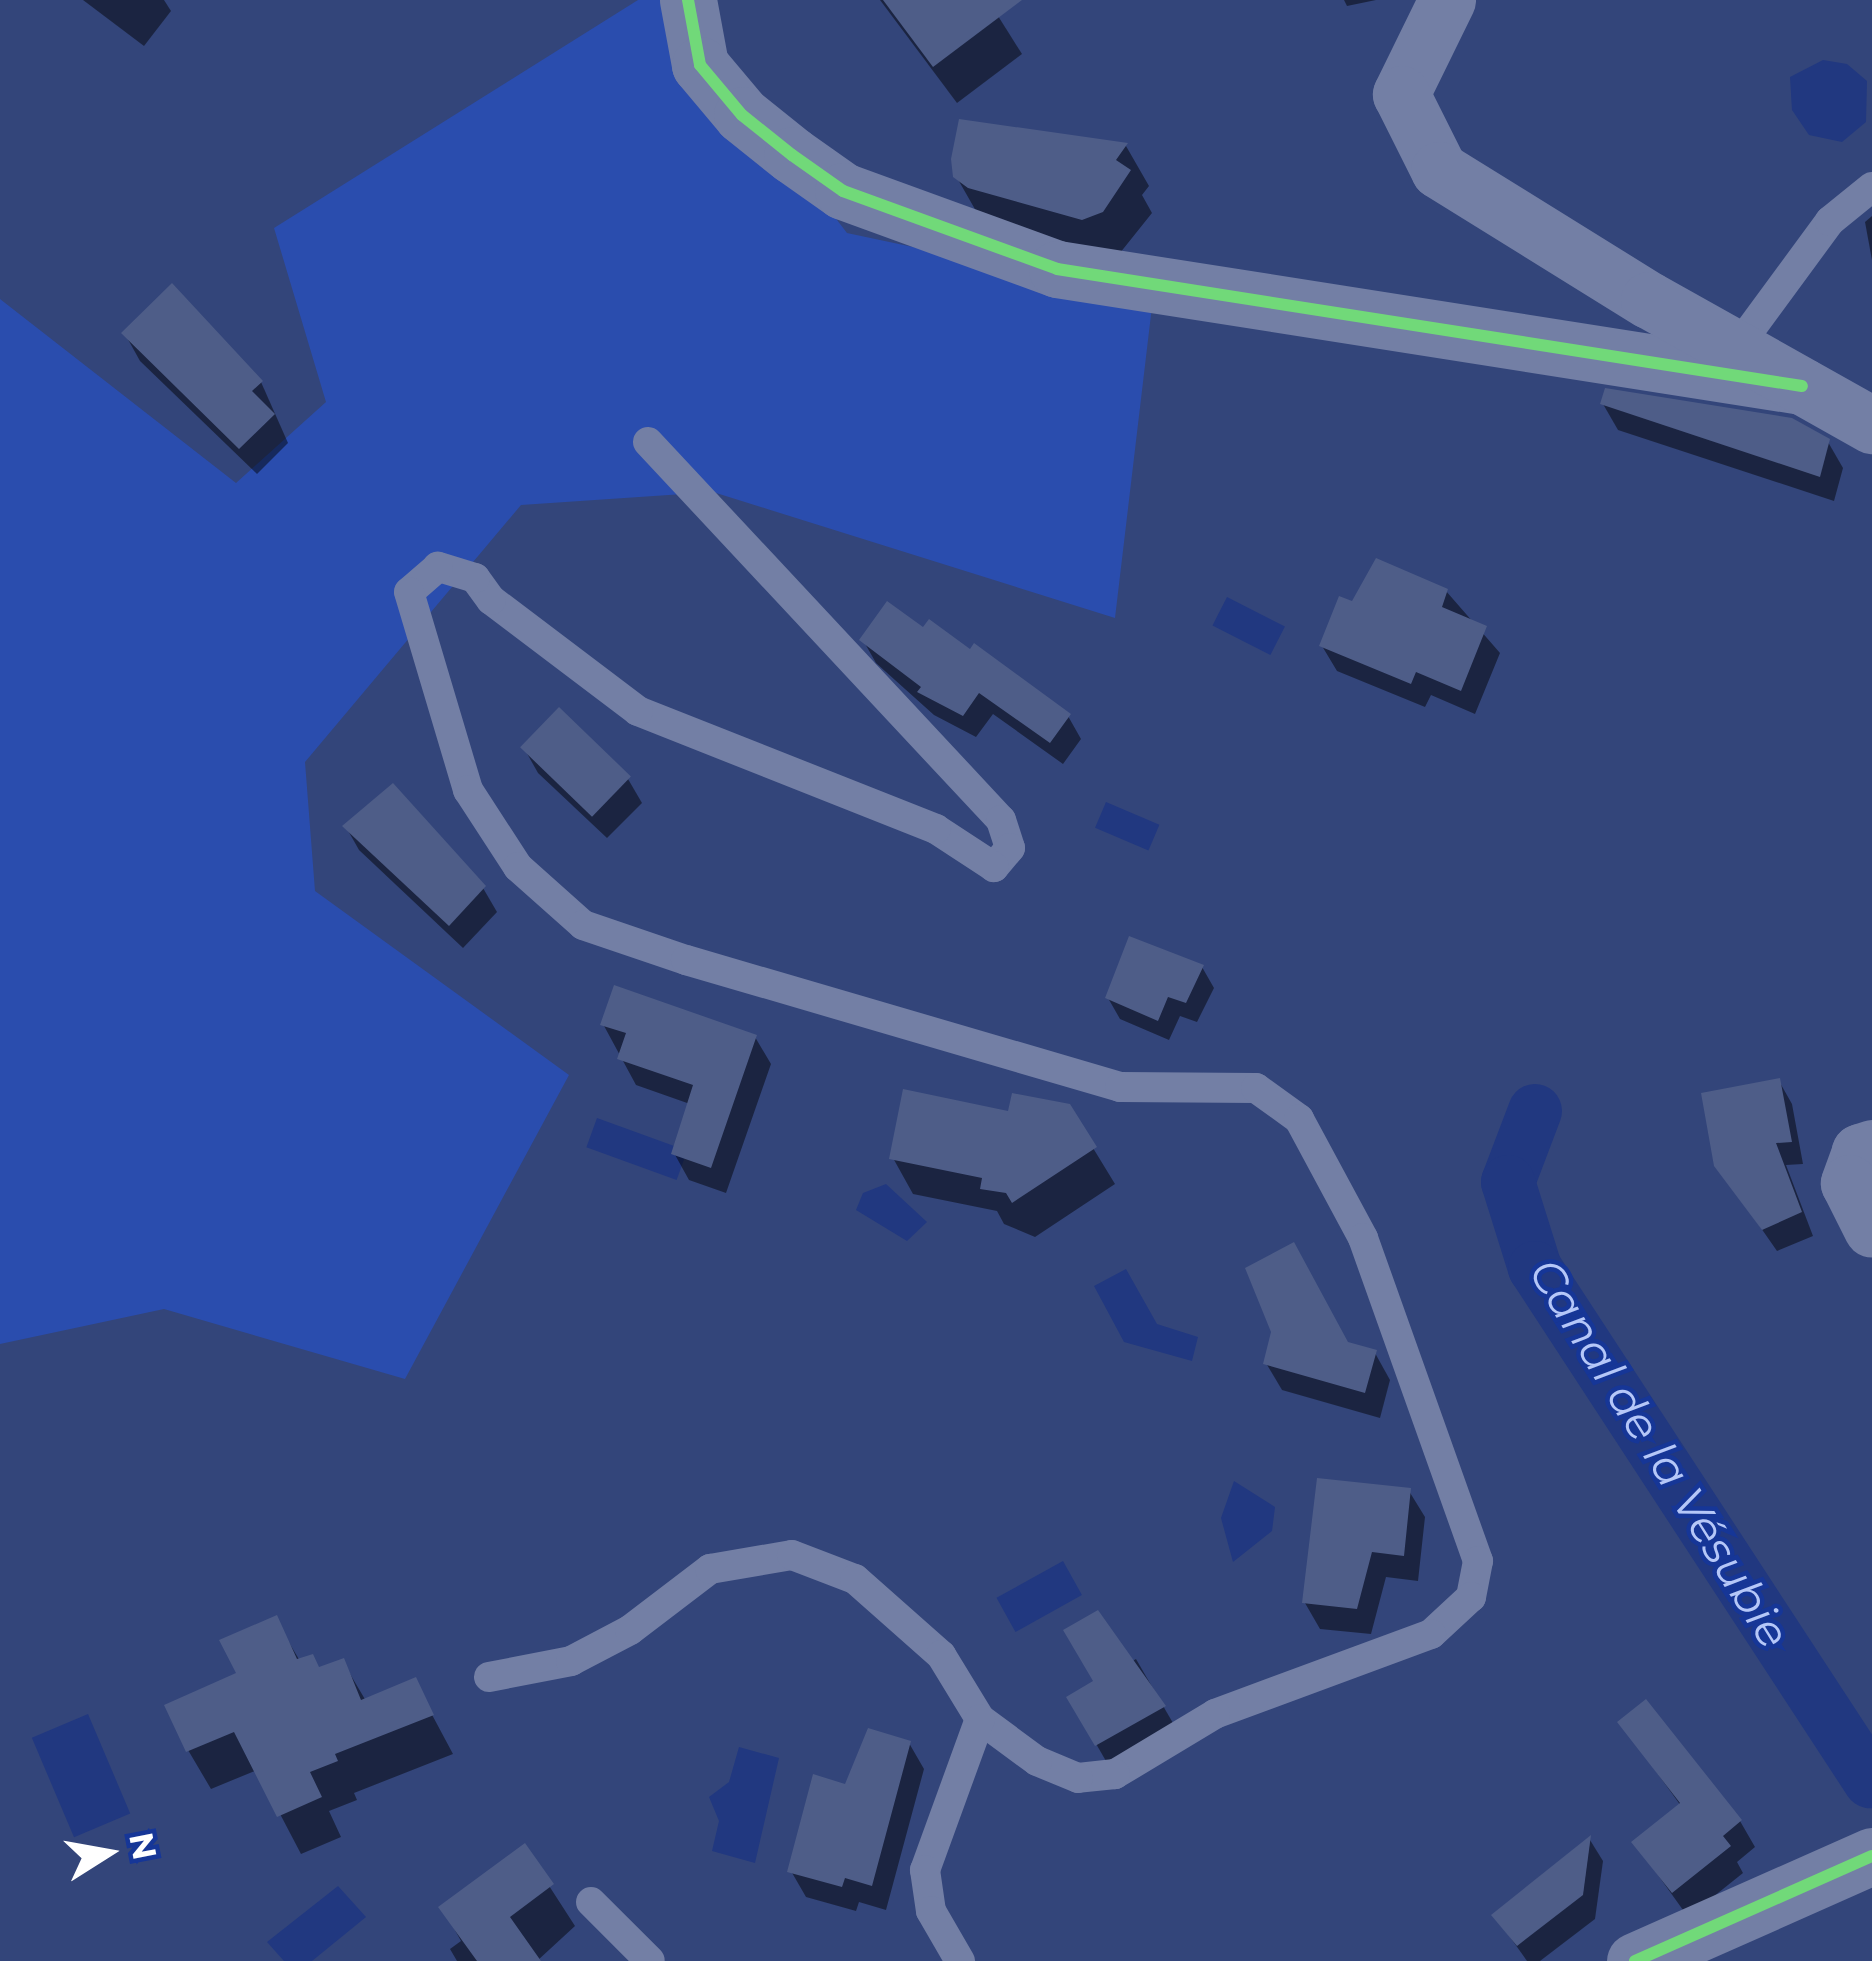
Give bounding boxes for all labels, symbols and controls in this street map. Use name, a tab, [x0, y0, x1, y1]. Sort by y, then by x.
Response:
water label: Canal de la Vésubie	[1518, 1248, 1802, 1658]
north arrow	[48, 1793, 168, 1913]
text: N	[121, 1829, 166, 1863]

